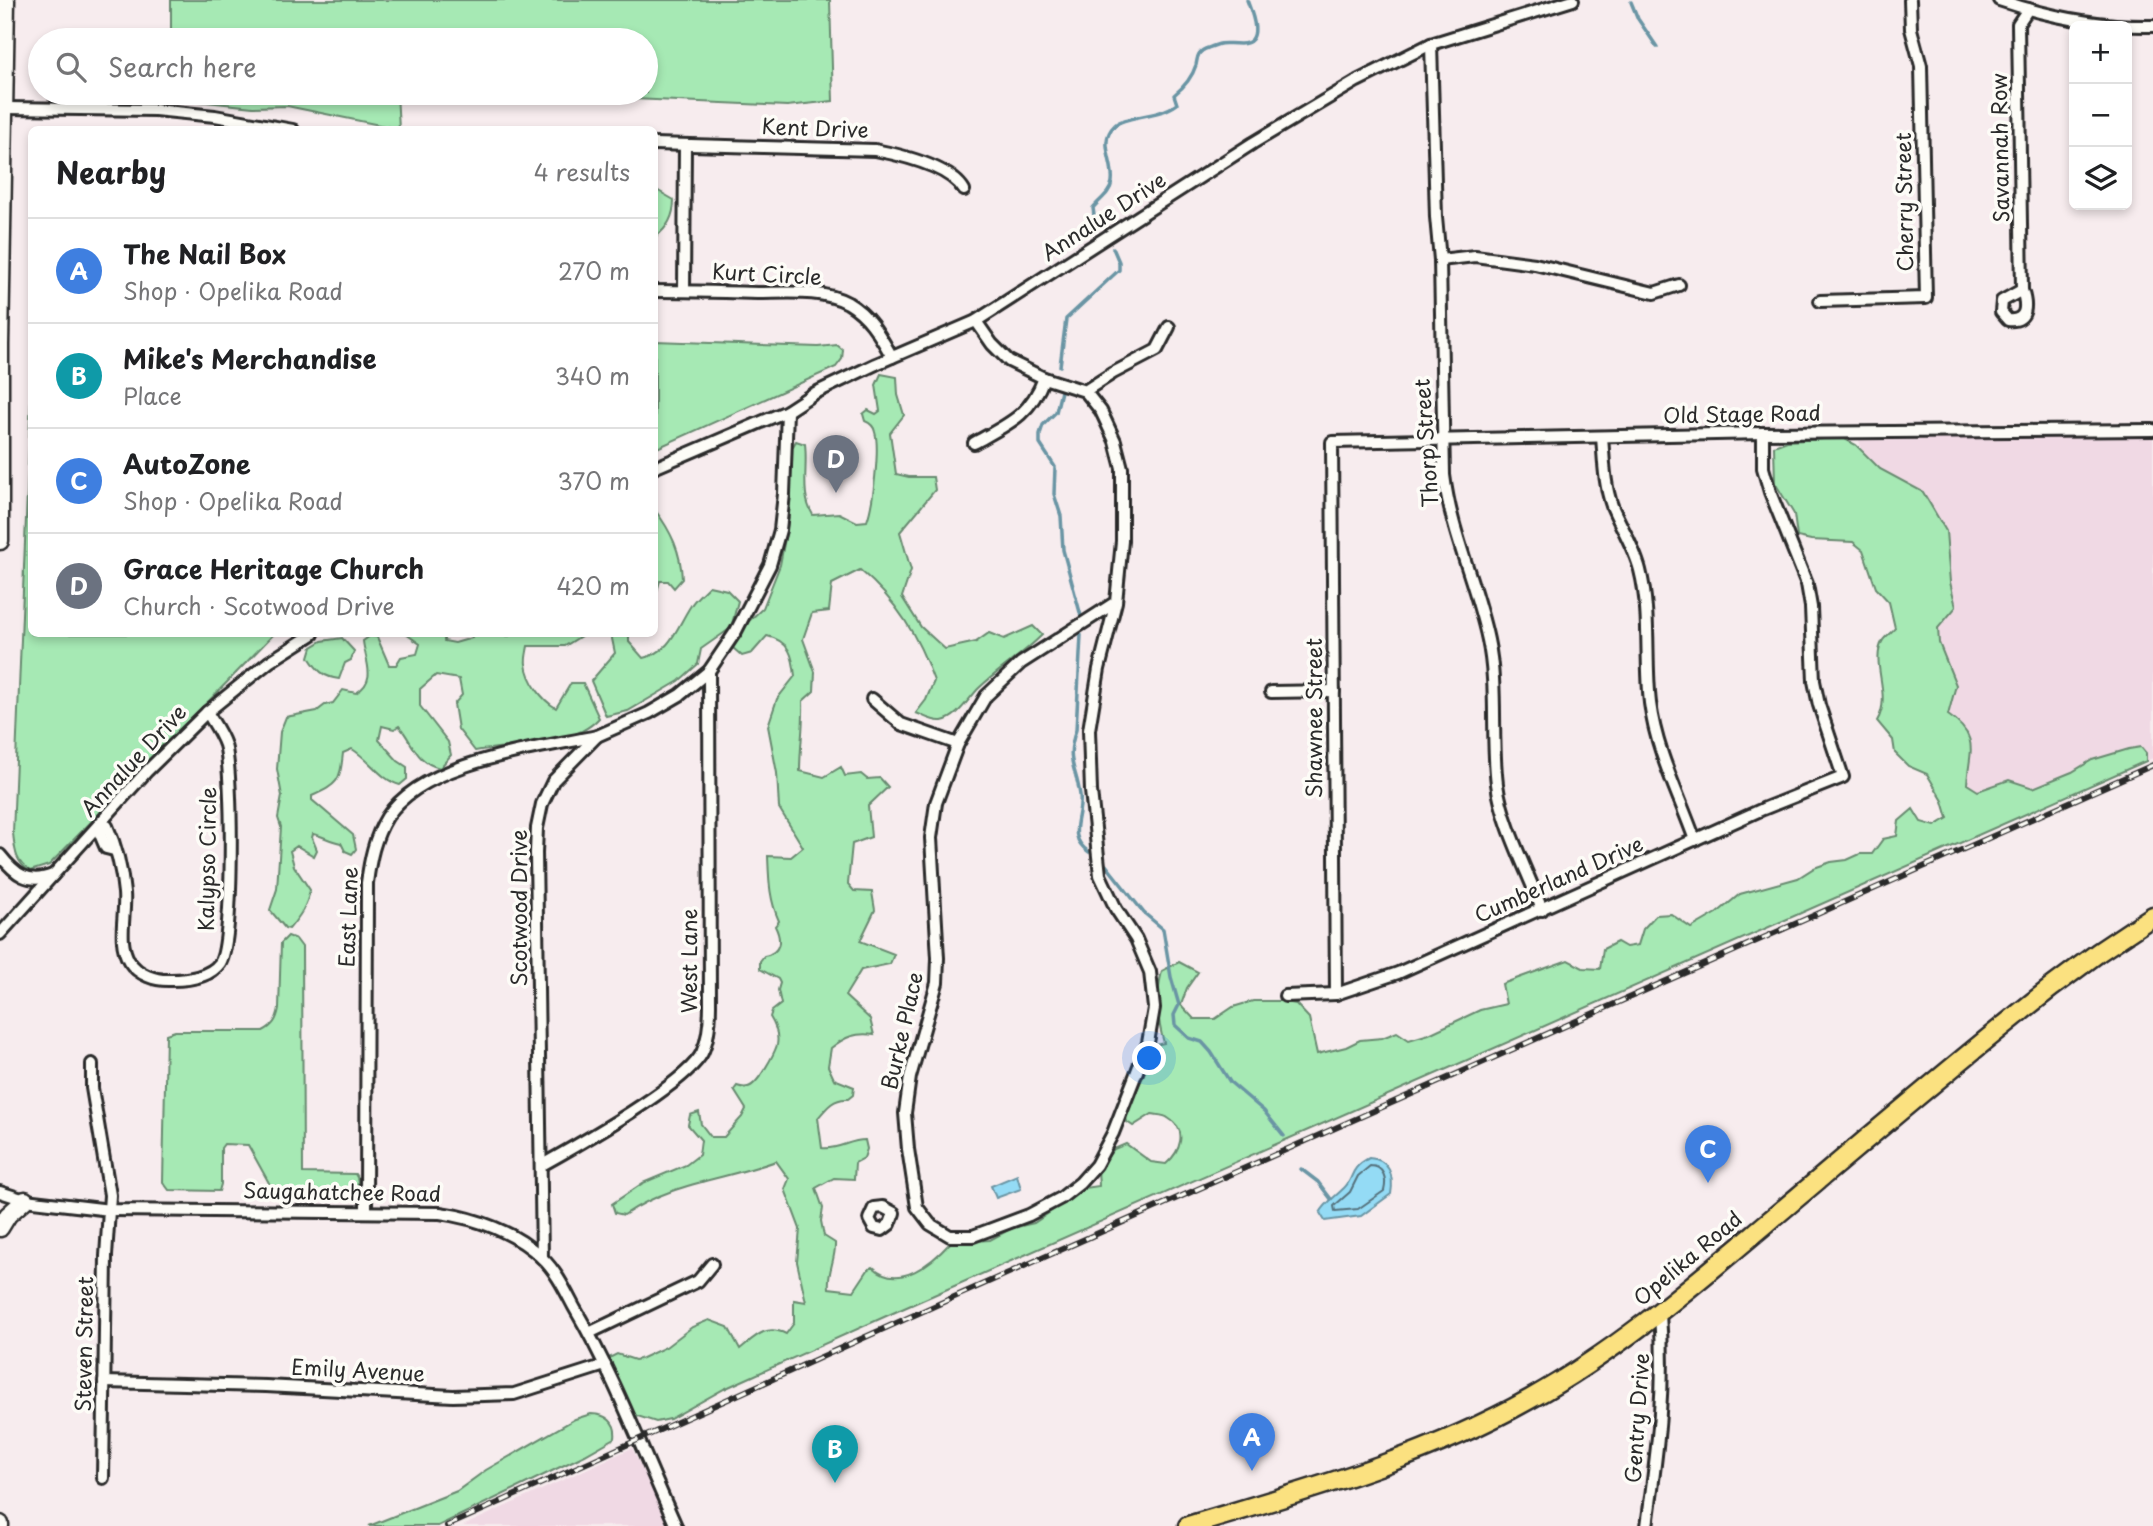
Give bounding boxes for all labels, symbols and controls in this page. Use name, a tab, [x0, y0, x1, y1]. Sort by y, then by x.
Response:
map controls	[2069, 21, 2132, 210]
button: +	[2069, 21, 2132, 84]
search box	[28, 28, 658, 105]
text: Search here	[108, 47, 257, 86]
icon: search	[52, 48, 90, 86]
street label: Savannah Row	[1982, 73, 2016, 223]
button: −	[2069, 84, 2132, 147]
street label: Kent Drive	[761, 109, 869, 145]
street label: Cherry Street	[1886, 132, 1920, 272]
button: layers	[2069, 147, 2132, 210]
text: Nearby	[56, 149, 166, 194]
text: 4 results	[534, 154, 630, 189]
street label: Annalue Drive	[1034, 163, 1172, 268]
text: The Nail Box	[123, 234, 286, 273]
text: A	[70, 253, 88, 288]
text: 270 m	[558, 253, 630, 288]
street label: Kurt Circle	[711, 254, 823, 292]
text: Shop · Opelika Road	[123, 273, 343, 308]
text: Mike's Merchandise	[123, 339, 377, 378]
text: B	[71, 358, 87, 393]
text: 340 m	[555, 358, 630, 393]
text: Place	[123, 378, 182, 413]
street label: Thorp Street	[1405, 378, 1445, 509]
street label: Old Stage Road	[1663, 396, 1821, 430]
pin: D	[813, 435, 859, 493]
text: AutoZone	[123, 444, 251, 483]
text: C	[70, 463, 88, 498]
text: 370 m	[557, 463, 630, 498]
text: Shop · Opelika Road	[123, 483, 343, 518]
text: Grace Heritage Church	[123, 549, 424, 588]
text: D	[70, 568, 88, 603]
text: 420 m	[556, 568, 630, 603]
text: Church · Scotwood Drive	[123, 588, 395, 623]
street label: Shawnee Street	[1297, 638, 1329, 798]
street label: Annalue Drive	[72, 696, 193, 823]
street label: Kalypso Circle	[189, 786, 223, 931]
street label: Cumberland Drive	[1469, 827, 1648, 930]
street label: Scotwood Drive	[502, 830, 534, 986]
street label: East Lane	[329, 866, 365, 968]
street label: West Lane	[672, 909, 704, 1013]
street label: Burke Place	[872, 968, 930, 1093]
your location	[1132, 1041, 1166, 1075]
pin: C	[1685, 1125, 1731, 1183]
street label: Saugahatchee Road	[243, 1173, 441, 1209]
street label: Opelika Road	[1625, 1202, 1748, 1312]
street label: Steven Street	[66, 1276, 100, 1412]
street label: Emily Avenue	[290, 1350, 426, 1388]
street label: Gentry Drive	[1616, 1352, 1657, 1484]
pin: A	[1229, 1413, 1275, 1471]
pin: B	[812, 1425, 858, 1483]

